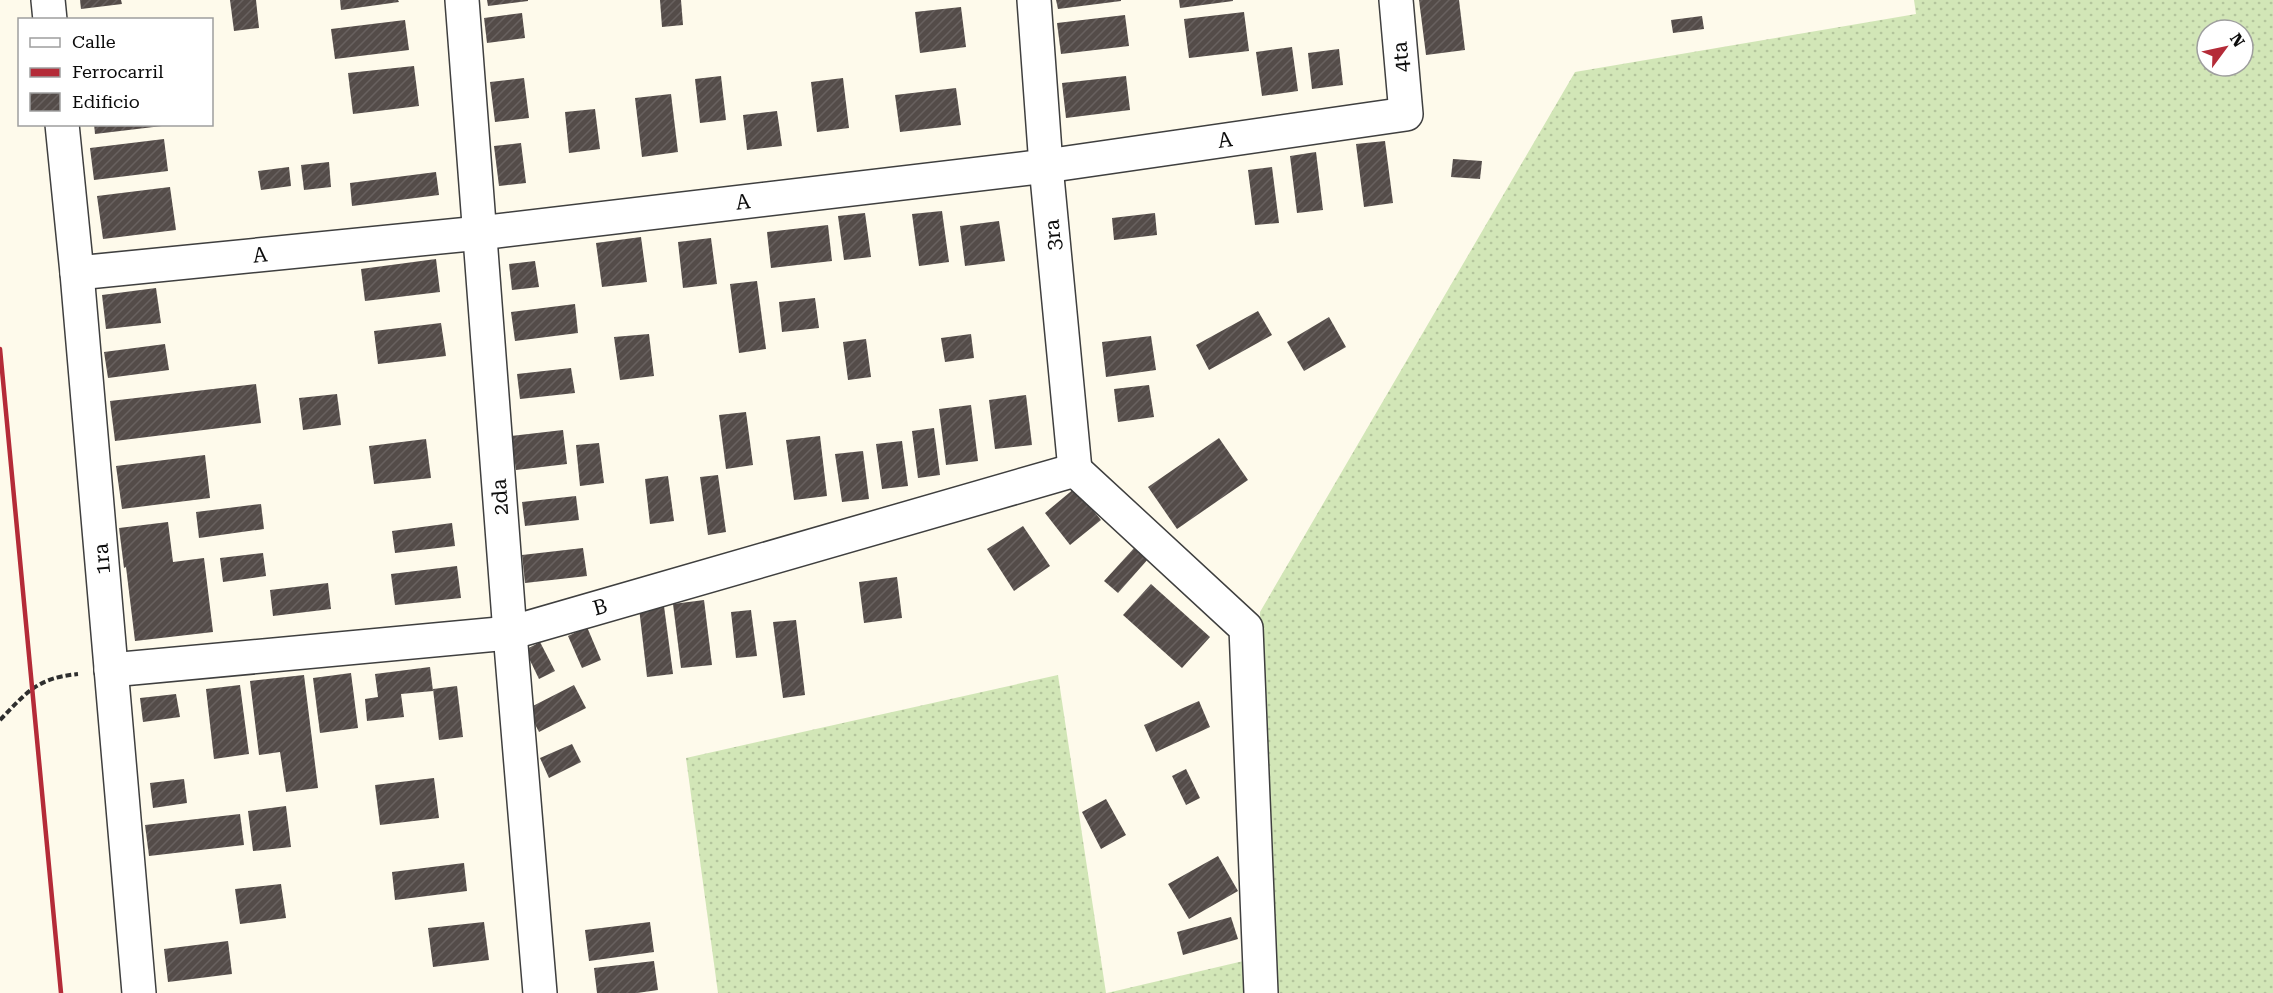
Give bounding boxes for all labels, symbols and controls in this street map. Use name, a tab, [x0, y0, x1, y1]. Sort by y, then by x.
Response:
legend	[18, 18, 213, 126]
north arrow	[2195, 18, 2255, 78]
text: N	[2226, 30, 2248, 50]
text: Calle	[72, 31, 116, 52]
street label: 4ta	[1388, 40, 1414, 73]
text: Ferrocarril	[72, 61, 164, 82]
text: Edificio	[72, 91, 140, 112]
street label: A	[1216, 127, 1234, 153]
street label: A	[734, 189, 752, 215]
street label: 3ra	[1040, 218, 1066, 252]
street label: A	[251, 242, 269, 268]
street label: 2da	[487, 477, 513, 516]
street label: 1ra	[89, 542, 115, 576]
street label: B	[590, 594, 610, 620]

